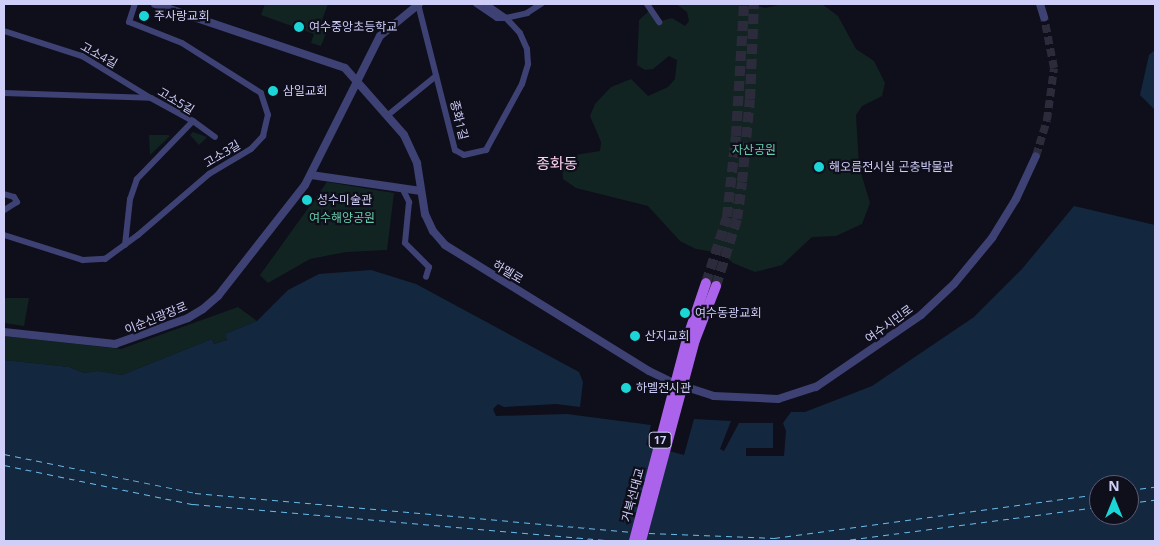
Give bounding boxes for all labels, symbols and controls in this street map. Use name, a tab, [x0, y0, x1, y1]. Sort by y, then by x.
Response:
place label: 주사랑교회	[154, 9, 209, 23]
marker: 주사랑교회	[138, 10, 150, 22]
place label: 여수중앙초등학교	[309, 20, 397, 34]
marker: 여수중앙초등학교	[293, 21, 305, 33]
street label: 고소4길	[78, 39, 120, 71]
place label: 삼일교회	[283, 84, 327, 98]
street label: 고소5길	[155, 85, 197, 117]
marker: 삼일교회	[267, 85, 279, 97]
street label: 종화1길	[447, 99, 471, 141]
street label: 고소3길	[201, 138, 243, 170]
park label: 자산공원	[732, 143, 776, 157]
district label: 종화동	[536, 155, 578, 173]
place label: 해오름전시실 곤충박물관	[829, 160, 954, 174]
marker: 해오름전시실 곤충박물관	[813, 161, 825, 173]
place label: 성수미술관	[317, 193, 372, 207]
marker: 성수미술관	[301, 194, 313, 206]
park label: 여수해양공원	[309, 211, 375, 225]
street label: 하멜로	[490, 257, 526, 287]
street label: 이순신광장로	[123, 299, 189, 337]
street label: 여수시민로	[862, 302, 916, 346]
place label: 여수동광교회	[695, 306, 761, 320]
marker: 여수동광교회	[679, 307, 691, 319]
place label: 산지교회	[645, 329, 689, 343]
marker: 산지교회	[629, 330, 641, 342]
place label: 하멜전시관	[636, 381, 691, 395]
marker: 하멜전시관	[620, 382, 632, 394]
road number: 17	[648, 432, 672, 448]
street label: 거북선대교	[619, 466, 647, 524]
north arrow	[1089, 475, 1139, 525]
text: N	[1108, 476, 1120, 495]

